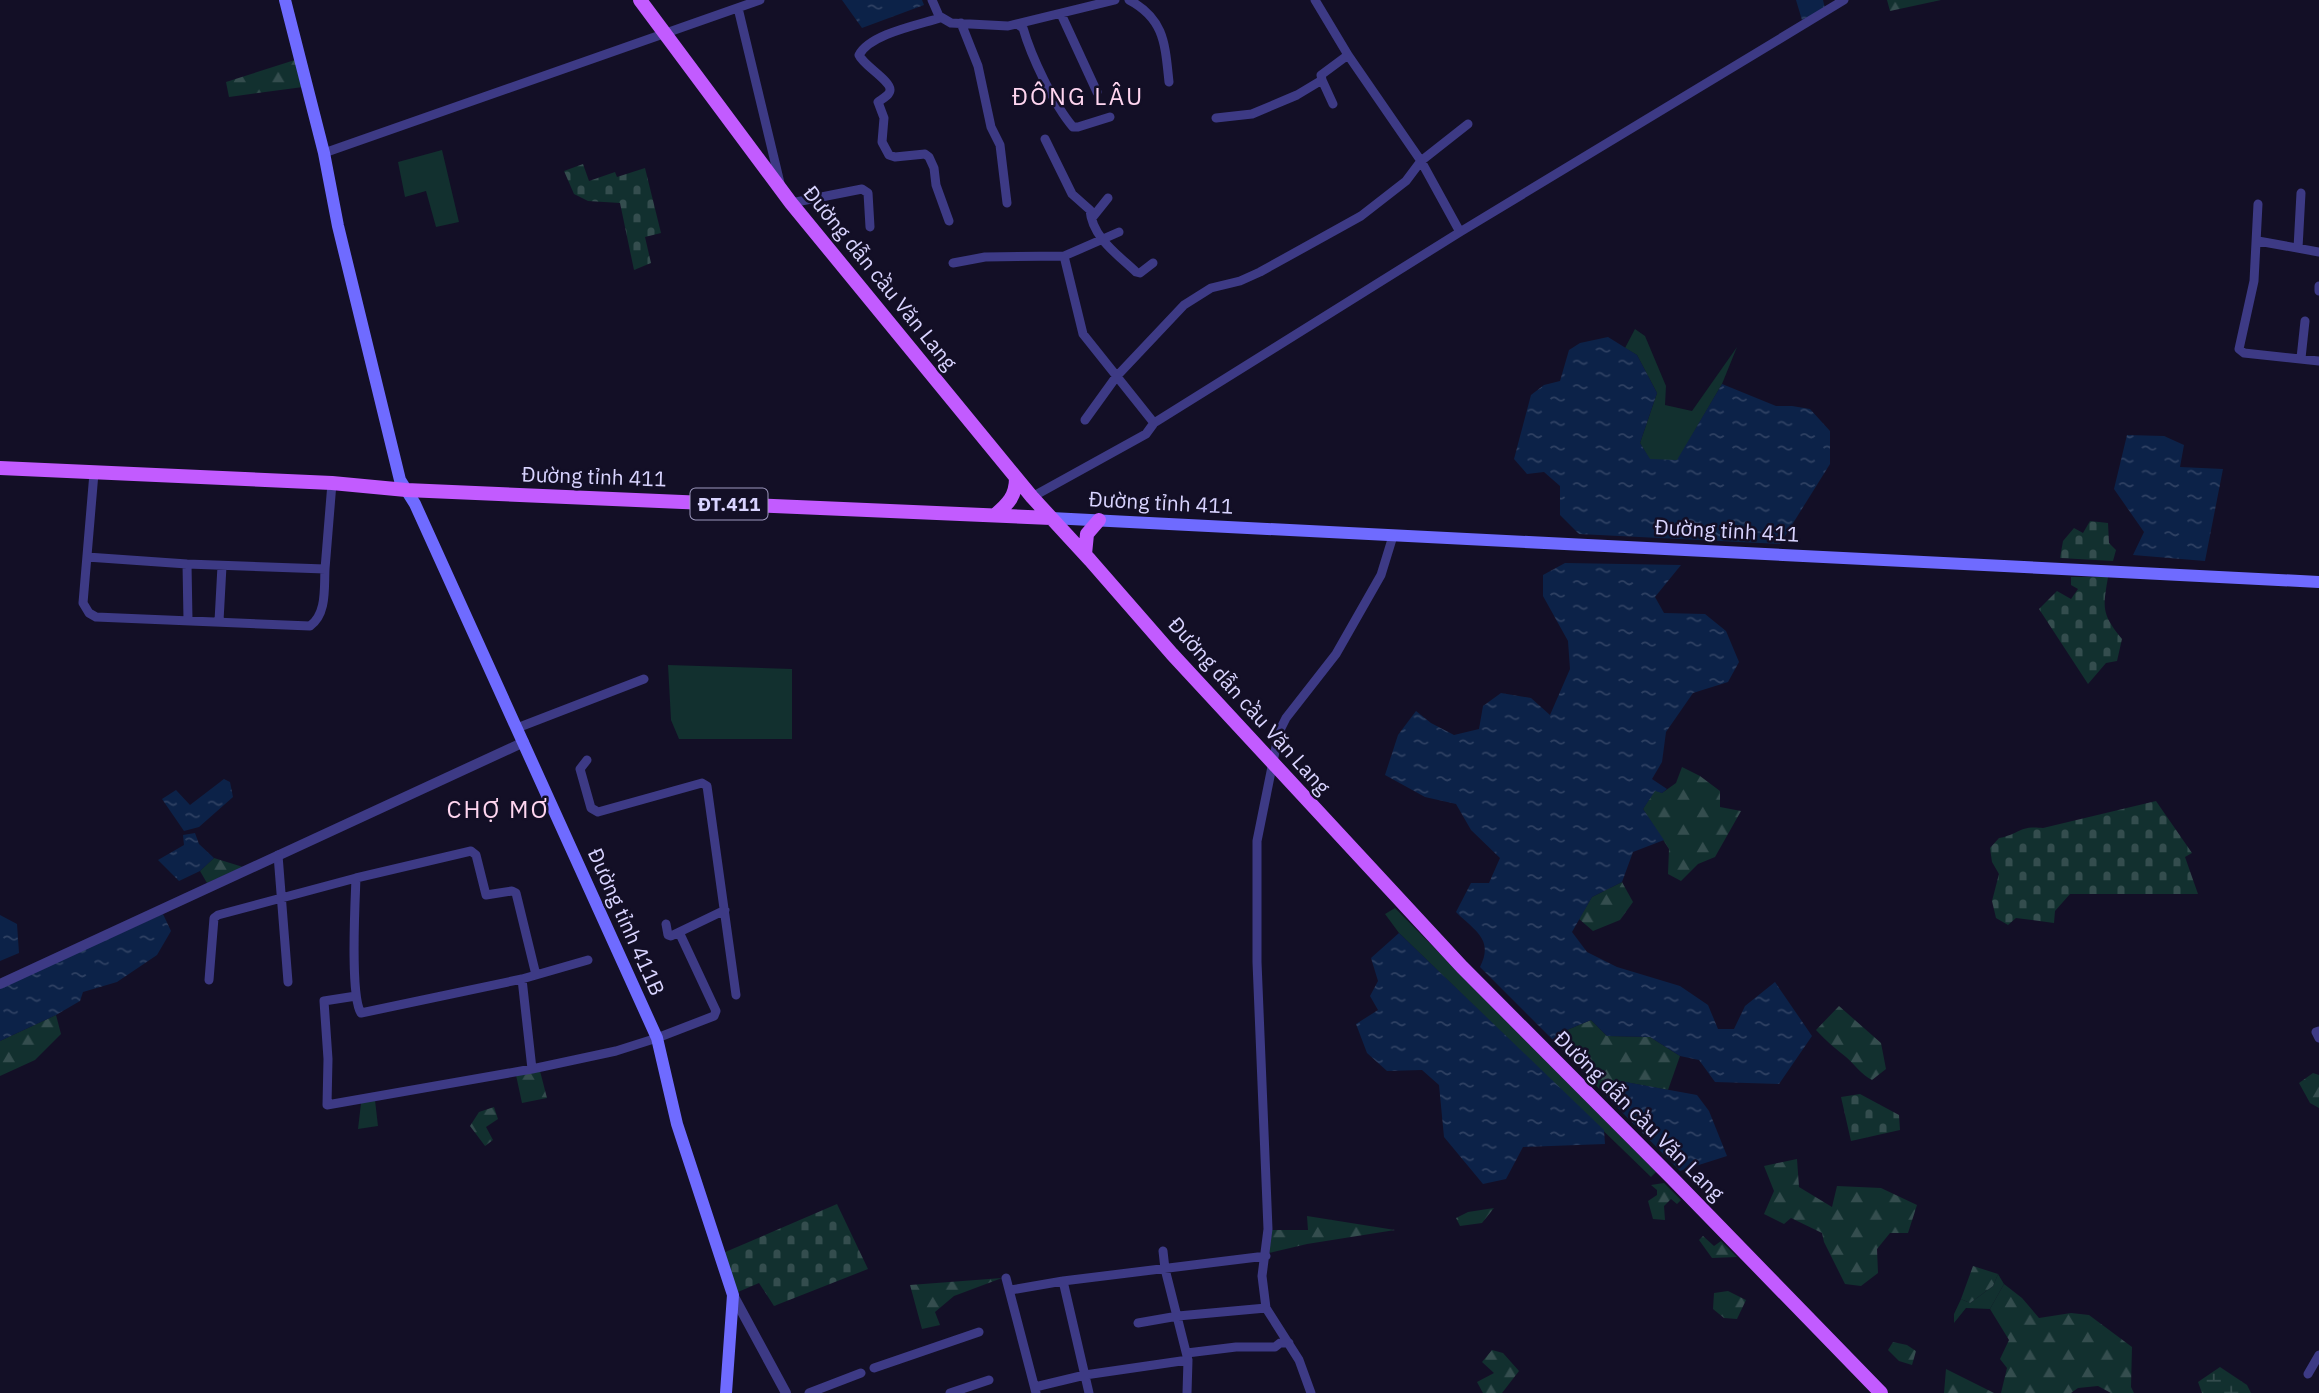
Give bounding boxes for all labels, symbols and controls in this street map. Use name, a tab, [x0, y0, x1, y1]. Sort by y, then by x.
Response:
district label: ĐÔNG LÂU	[1012, 80, 1144, 112]
street label: Đường dẫn cầu Văn Lang	[798, 179, 964, 375]
street label: Đường tỉnh 411	[521, 459, 667, 493]
street label: Đường tỉnh 411	[1088, 484, 1234, 520]
road number: ĐT.411	[690, 489, 768, 520]
street label: Đường tỉnh 411	[1654, 512, 1800, 548]
street label: Đường dẫn cầu Văn Lang	[1162, 611, 1337, 800]
district label: CHỢ MƠ	[446, 793, 550, 825]
street label: Đường tỉnh 411B	[582, 843, 672, 1000]
street label: Đường dẫn cầu Văn Lang	[1549, 1024, 1731, 1206]

